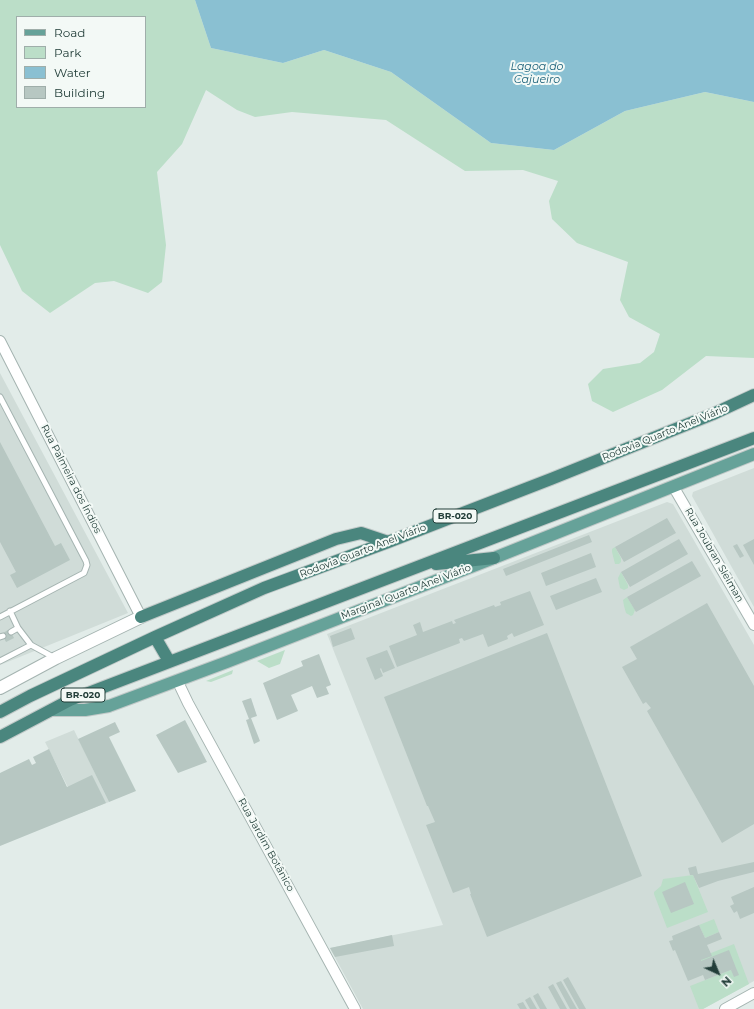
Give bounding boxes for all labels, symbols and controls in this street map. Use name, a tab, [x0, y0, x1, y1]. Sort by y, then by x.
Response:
legend	[16, 16, 146, 108]
text: Road	[54, 25, 85, 40]
text: Park	[54, 45, 81, 60]
water label: Lagoa do Cajueiro	[511, 60, 563, 86]
text: Water	[54, 65, 90, 80]
text: Building	[54, 85, 105, 100]
street label: Rodovia Quarto Anel Viário	[600, 402, 730, 464]
street label: Rua Palmeira dos Índios	[38, 423, 104, 535]
street label: Rua Joubran Sleiman	[682, 506, 746, 604]
road number: BR-020	[433, 509, 477, 523]
street label: Rodovia Quarto Anel Viário	[298, 521, 428, 581]
street label: Marginal Quarto Anel Viário	[339, 562, 473, 622]
road number: BR-020	[61, 688, 105, 702]
street label: Rua Jardim Botânico	[235, 796, 297, 894]
north arrow	[698, 953, 738, 993]
text: N	[718, 974, 734, 990]

